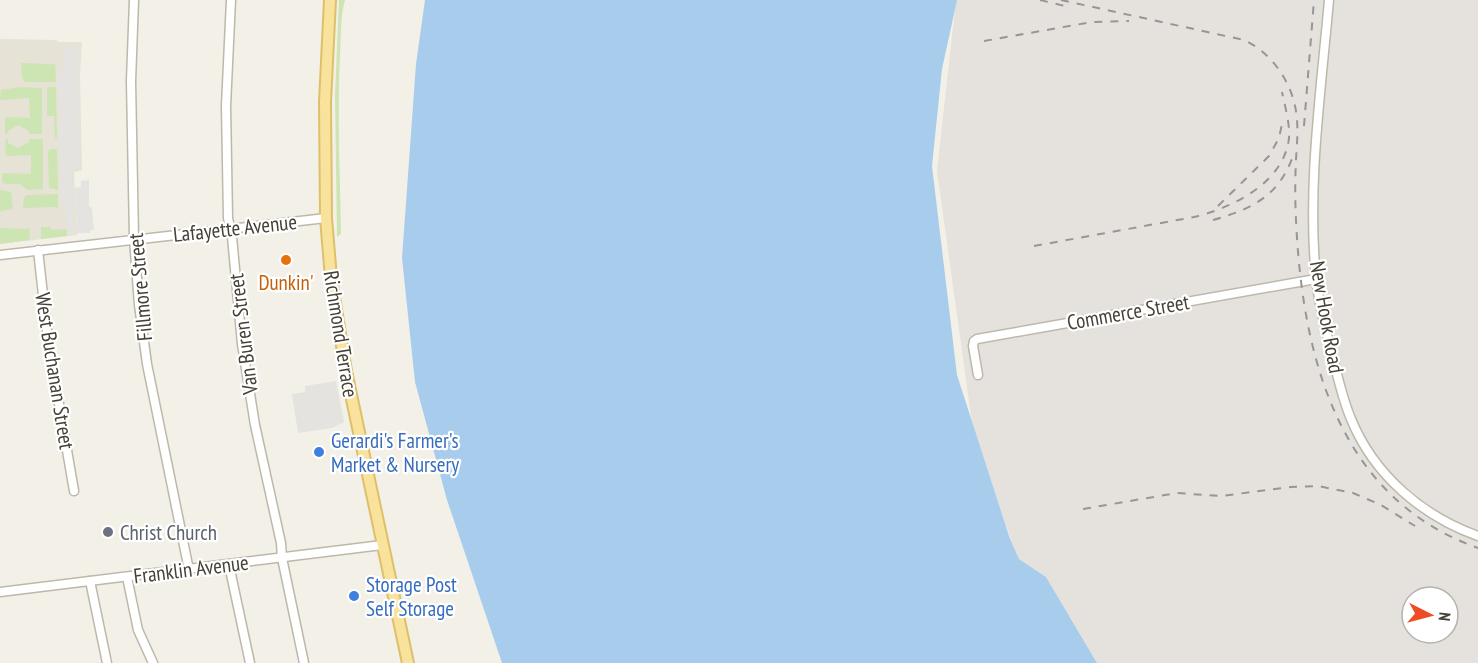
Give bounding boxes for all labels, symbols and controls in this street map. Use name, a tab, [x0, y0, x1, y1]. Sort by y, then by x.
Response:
street label: Lafayette Avenue	[172, 208, 298, 248]
street label: Fillmore Street	[122, 232, 158, 342]
marker: Dunkin'	[279, 253, 293, 267]
street label: New Hook Road	[1304, 259, 1350, 375]
place label: Dunkin'	[258, 269, 314, 296]
street label: Richmond Terrace	[318, 269, 364, 399]
street label: Van Buren Street	[222, 272, 264, 397]
street label: Commerce Street	[1065, 288, 1191, 336]
street label: West Buchanan Street	[29, 291, 81, 451]
place label: Gerardi's Farmer's Market & Nursery	[331, 427, 459, 478]
marker: Gerardi's Farmer's Market & Nursery	[312, 445, 326, 459]
place label: Christ Church	[120, 519, 217, 546]
marker: Christ Church	[101, 525, 115, 539]
street label: Franklin Avenue	[132, 549, 250, 589]
place label: Storage Post Self Storage	[366, 571, 457, 622]
north arrow	[1400, 585, 1460, 645]
marker: Storage Post Self Storage	[347, 589, 361, 603]
text: N	[1435, 611, 1455, 622]

